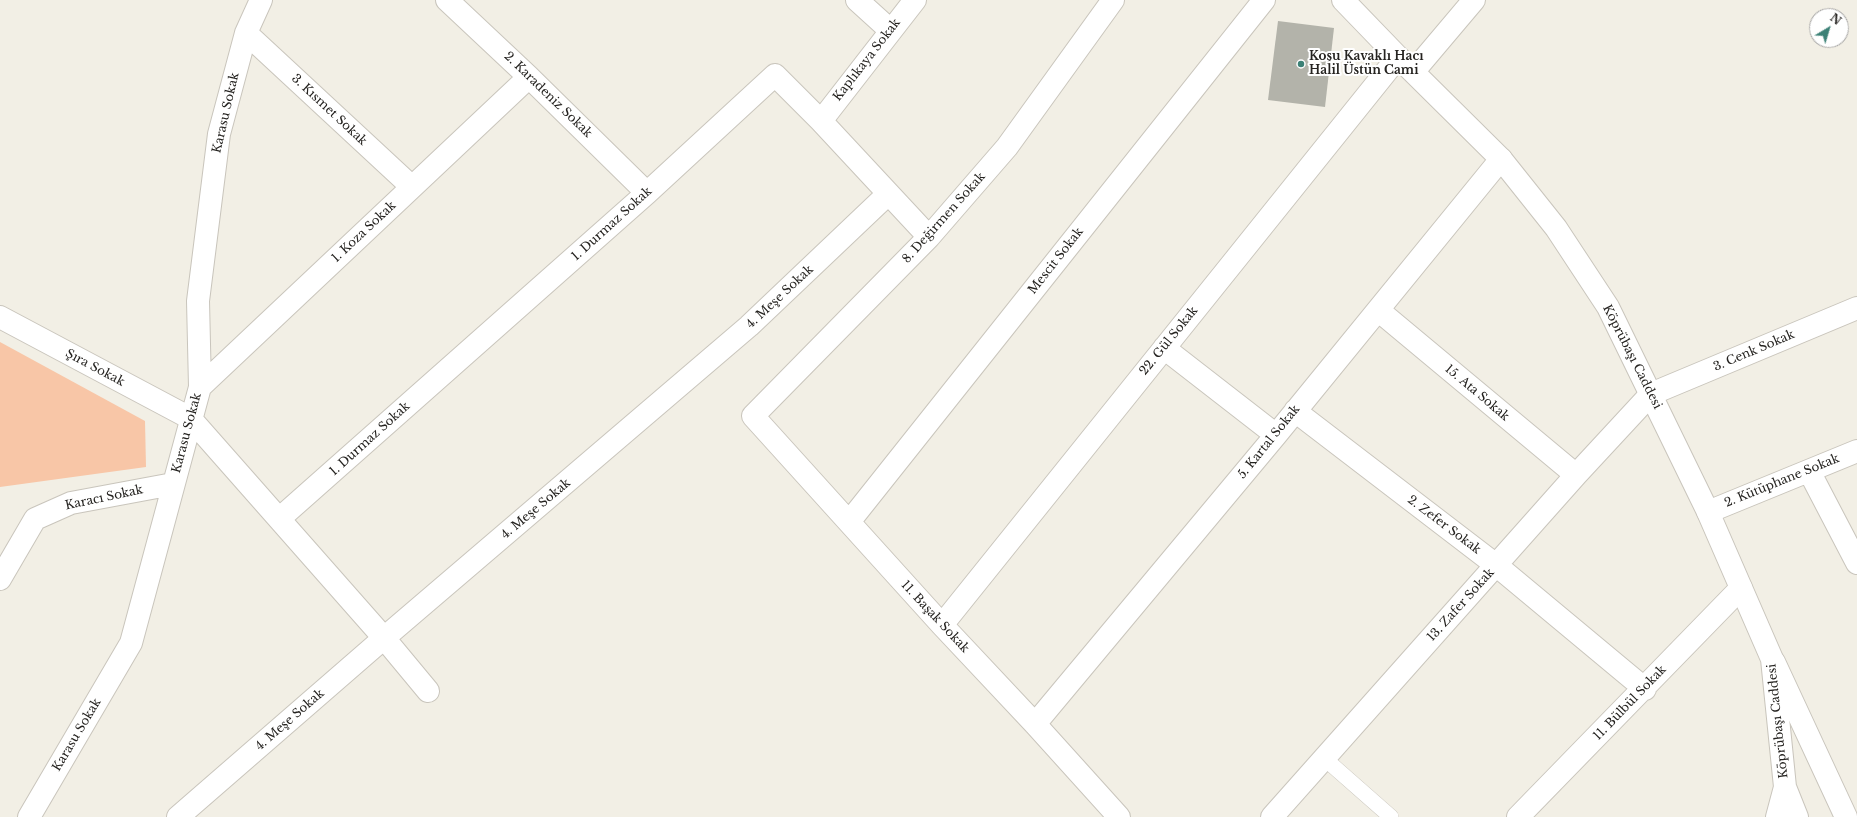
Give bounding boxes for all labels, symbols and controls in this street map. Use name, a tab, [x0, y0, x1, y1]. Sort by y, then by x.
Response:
north arrow	[1809, 8, 1849, 48]
text: N	[1827, 11, 1844, 28]
street label: Kaplıkaya Sokak	[830, 16, 904, 104]
street label: 2. Karadeniz Sokak	[501, 49, 595, 141]
place label: Koşu Kavaklı Hacı Halil Üstün Cami	[1309, 50, 1424, 78]
marker: Koşu Kavaklı Hacı Halil Üstün Cami	[1296, 59, 1306, 69]
street label: Karasu Sokak	[210, 71, 242, 155]
street label: 3. Kısmet Sokak	[288, 71, 370, 149]
street label: 8. Değirmen Sokak	[900, 170, 988, 266]
street label: 1. Durmaz Sokak	[569, 184, 655, 264]
street label: 1. Koza Sokak	[329, 199, 399, 265]
street label: Mescit Sokak	[1026, 225, 1086, 297]
street label: 4. Meşe Sokak	[744, 262, 816, 332]
street label: Köprübaşı Caddesi	[1599, 302, 1665, 412]
street label: 22. Gül Sokak	[1137, 304, 1201, 378]
street label: 3. Cenk Sokak	[1711, 327, 1797, 375]
street label: Şıra Sokak	[63, 346, 127, 390]
street label: 15. Ata Sokak	[1442, 362, 1512, 424]
street label: Karasu Sokak	[169, 391, 205, 475]
street label: 1. Durmaz Sokak	[327, 399, 413, 479]
street label: 5. Kartal Sokak	[1235, 402, 1303, 482]
street label: 2. Kütüphane Sokak	[1723, 451, 1841, 511]
street label: 4. Meşe Sokak	[498, 476, 574, 542]
street label: Karacı Sokak	[64, 483, 144, 513]
street label: 2. Zefer Sokak	[1405, 493, 1483, 557]
street label: 13. Zafer Sokak	[1424, 566, 1498, 644]
street label: 11. Başak Sokak	[898, 578, 972, 656]
street label: 11. Bülbül Sokak	[1591, 663, 1669, 743]
street label: Köprübaşı Caddesi	[1765, 663, 1791, 779]
street label: 4. Meşe Sokak	[253, 686, 327, 754]
street label: Karasu Sokak	[50, 696, 104, 774]

